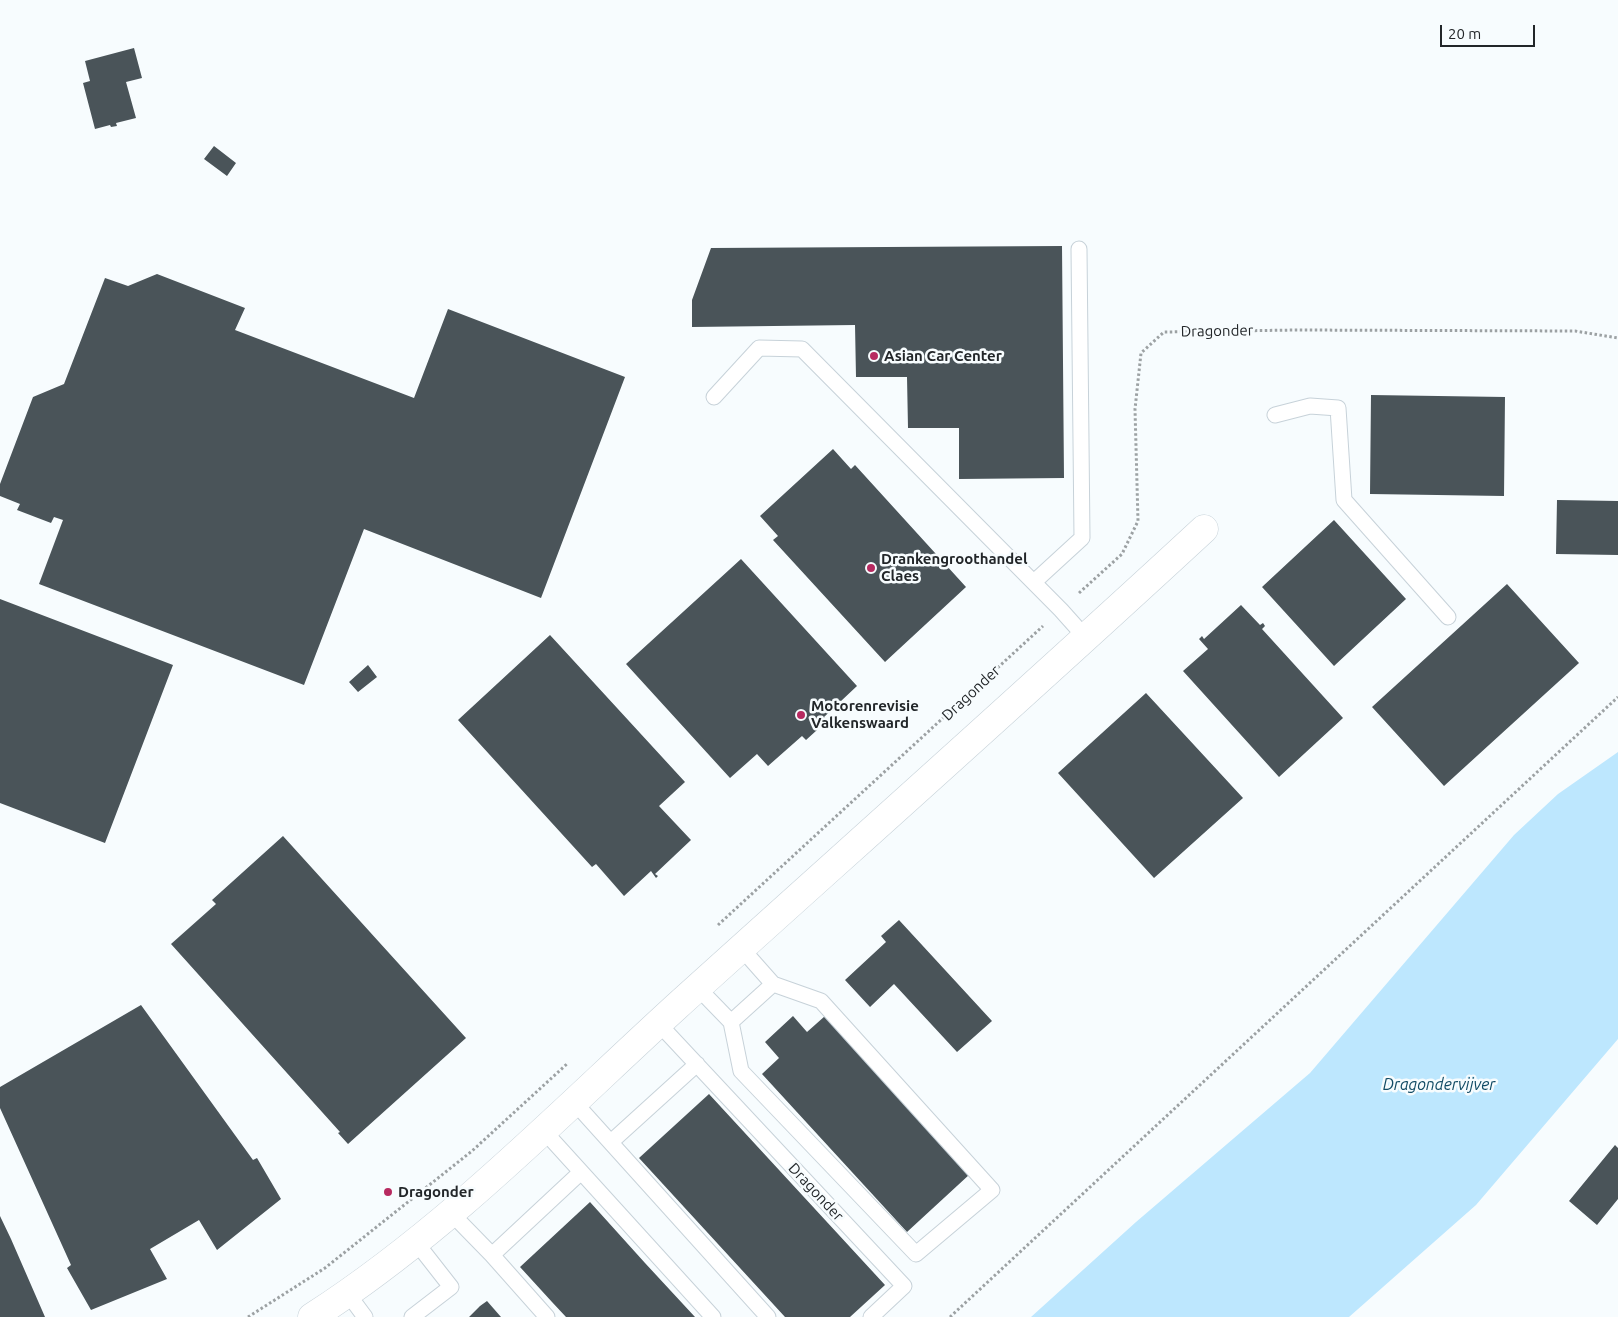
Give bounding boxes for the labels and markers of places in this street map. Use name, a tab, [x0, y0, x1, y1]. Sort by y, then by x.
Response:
place label: Asian Car Center	[884, 347, 1002, 365]
marker: Asian Car Center	[868, 350, 880, 362]
place label: Drankengroothandel Claes	[881, 550, 1028, 585]
marker: Drankengroothandel Claes	[865, 562, 877, 574]
place label: Motorenrevisie Valkenswaard	[811, 697, 919, 732]
marker: Motorenrevisie Valkenswaard	[795, 709, 807, 721]
place label: Dragonder	[398, 1183, 474, 1201]
marker: Dragonder	[382, 1186, 394, 1198]

